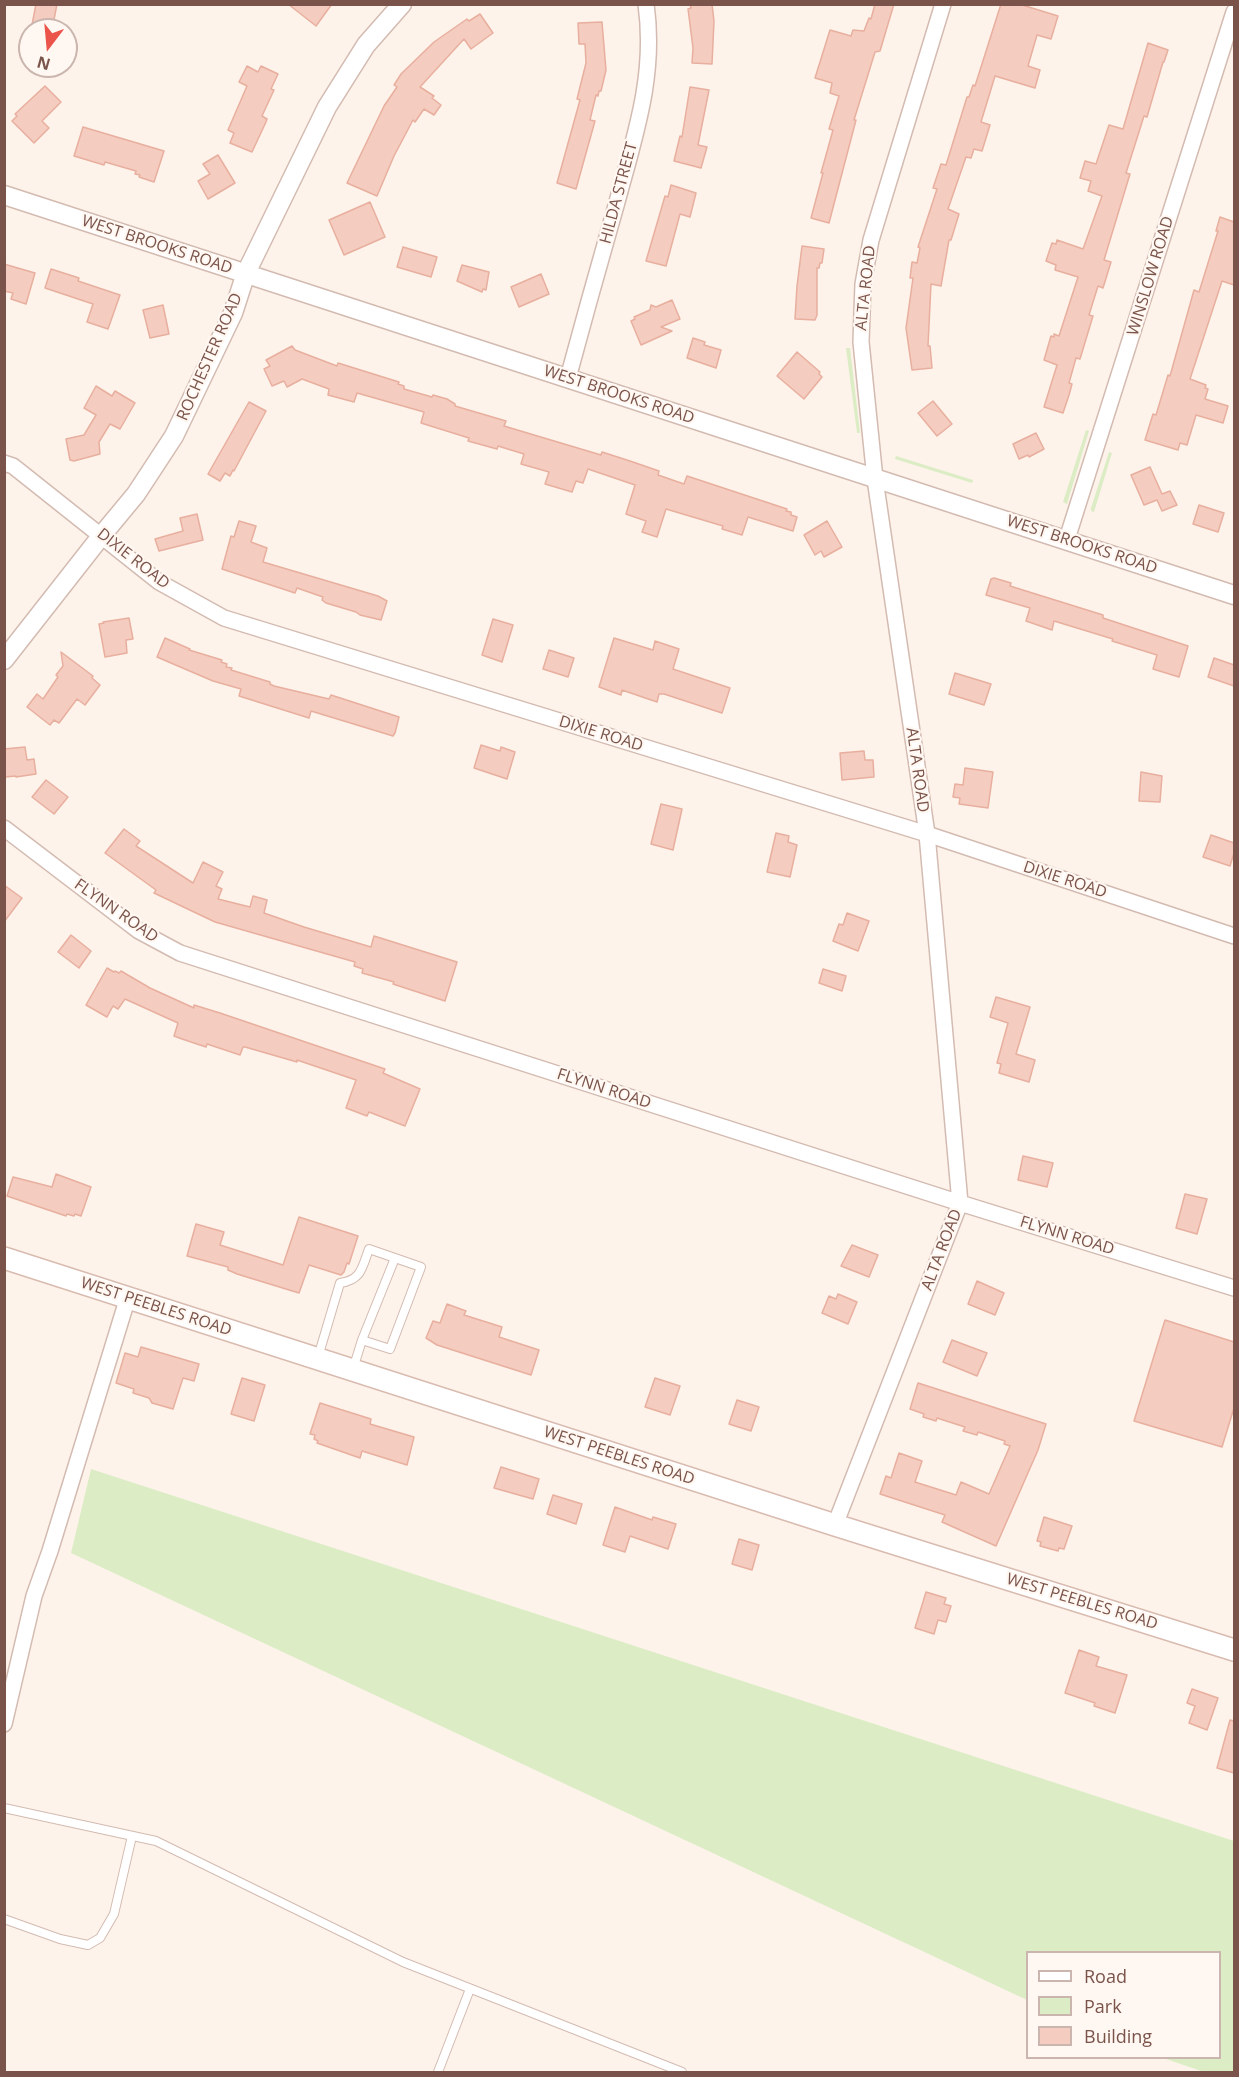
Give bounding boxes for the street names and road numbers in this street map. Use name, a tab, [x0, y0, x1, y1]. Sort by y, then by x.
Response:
street label: HILDA STREET	[596, 140, 642, 246]
street label: WEST BROOKS ROAD	[79, 212, 235, 278]
street label: WINSLOW ROAD	[1124, 214, 1178, 338]
street label: ALTA ROAD	[852, 244, 880, 332]
street label: ROCHESTER ROAD	[173, 290, 247, 424]
street label: WEST BROOKS ROAD	[541, 362, 697, 428]
street label: WEST BROOKS ROAD	[1004, 512, 1160, 578]
street label: DIXIE ROAD	[93, 525, 173, 593]
street label: DIXIE ROAD	[557, 712, 645, 756]
street label: ALTA ROAD	[902, 726, 932, 814]
street label: DIXIE ROAD	[1021, 857, 1109, 903]
street label: FLYNN ROAD	[70, 875, 162, 947]
street label: FLYNN ROAD	[555, 1065, 653, 1113]
street label: ALTA ROAD	[918, 1207, 966, 1293]
street label: FLYNN ROAD	[1017, 1213, 1117, 1259]
street label: WEST PEEBLES ROAD	[78, 1274, 234, 1340]
street label: WEST PEEBLES ROAD	[541, 1423, 697, 1489]
street label: WEST PEEBLES ROAD	[1004, 1570, 1160, 1634]

